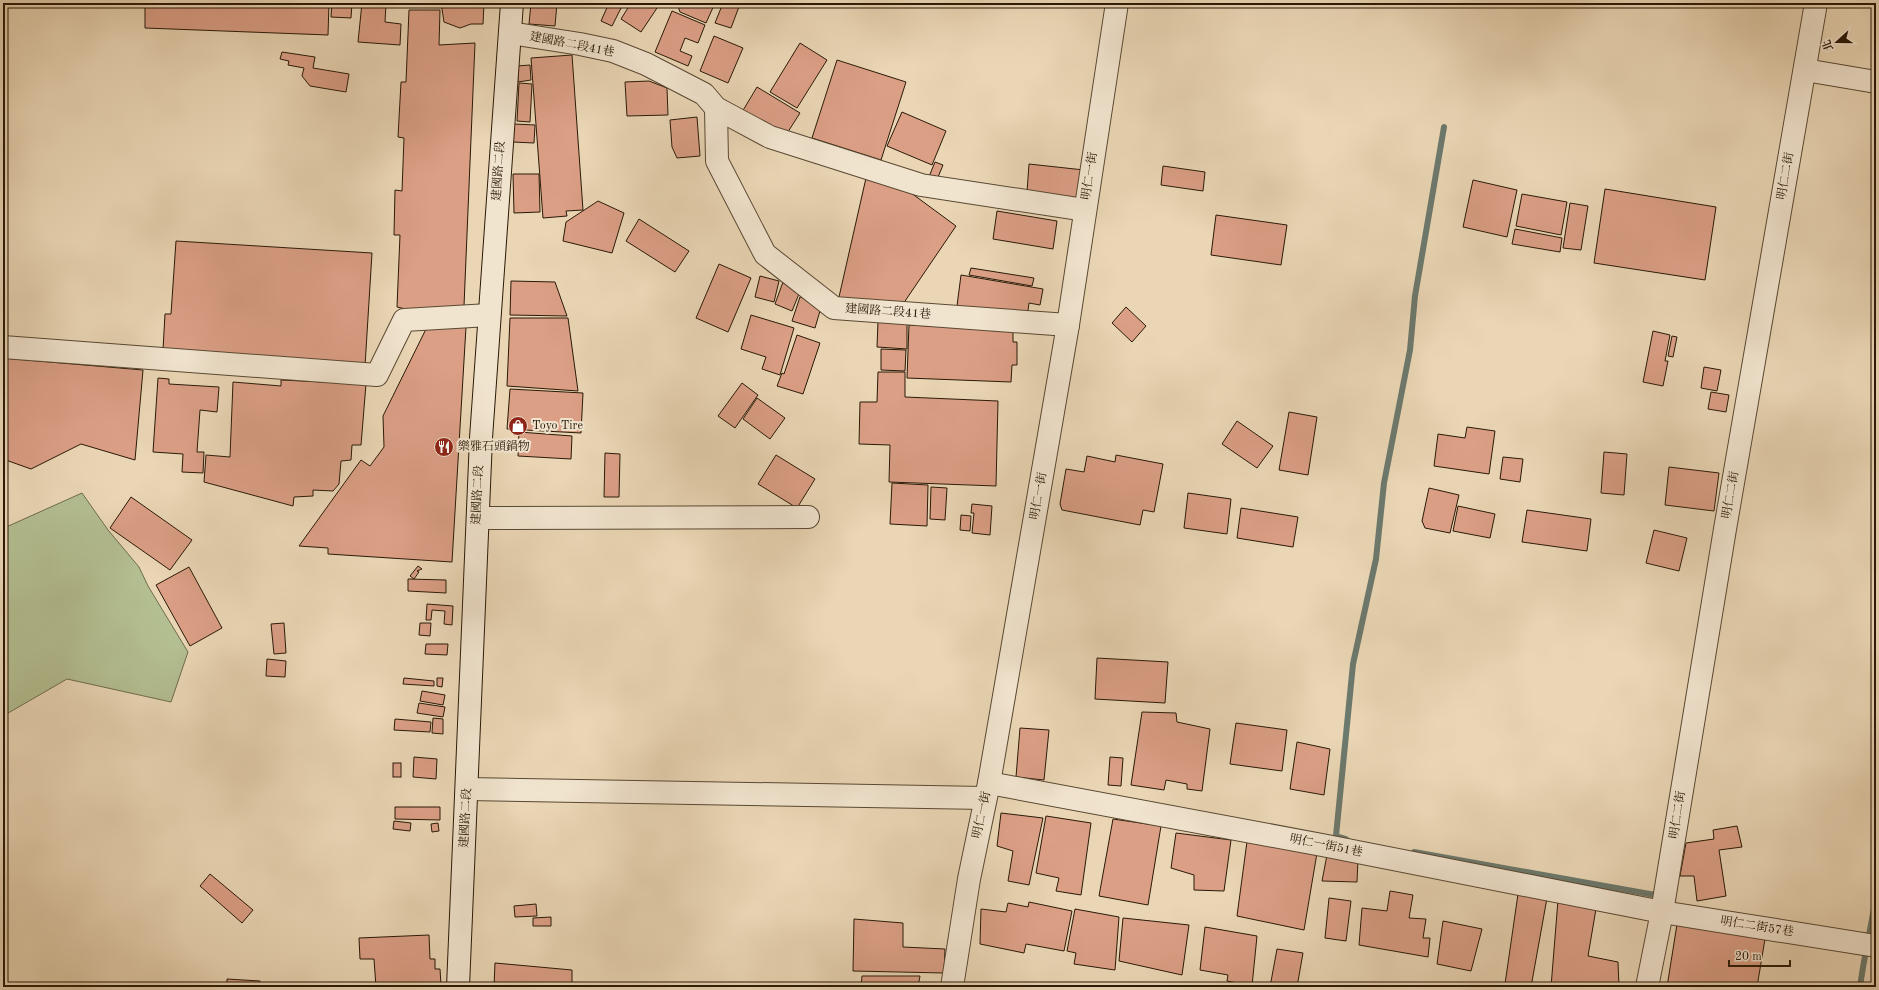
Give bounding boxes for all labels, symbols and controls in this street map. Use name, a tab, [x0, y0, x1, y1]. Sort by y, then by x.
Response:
north arrow	[1817, 22, 1857, 62]
street label: 建國路二段41巷	[529, 29, 616, 59]
text: 北	[1820, 38, 1836, 53]
street label: 建國路二段	[489, 141, 507, 201]
street label: 明仁一街	[1078, 150, 1100, 201]
street label: 明仁二街	[1774, 150, 1796, 201]
street label: 建國路二段41巷	[845, 301, 931, 321]
shop icon: Toyo Tire	[507, 415, 529, 437]
place label: Toyo Tire	[532, 420, 584, 432]
restaurant icon: 樂雅石頭鍋物	[433, 436, 455, 458]
place label: 樂雅石頭鍋物	[458, 439, 530, 453]
street label: 建國路二段	[468, 465, 486, 525]
street label: 明仁二街	[1719, 469, 1741, 520]
street label: 明仁一街	[1027, 470, 1049, 521]
street label: 建國路二段	[456, 788, 474, 848]
street label: 明仁一街	[969, 789, 993, 840]
street label: 明仁二街	[1666, 789, 1688, 840]
street label: 明仁一街51巷	[1289, 831, 1364, 859]
street label: 明仁二街57巷	[1720, 913, 1795, 939]
scale bar	[1729, 942, 1790, 968]
text: 20 m	[1735, 951, 1762, 963]

